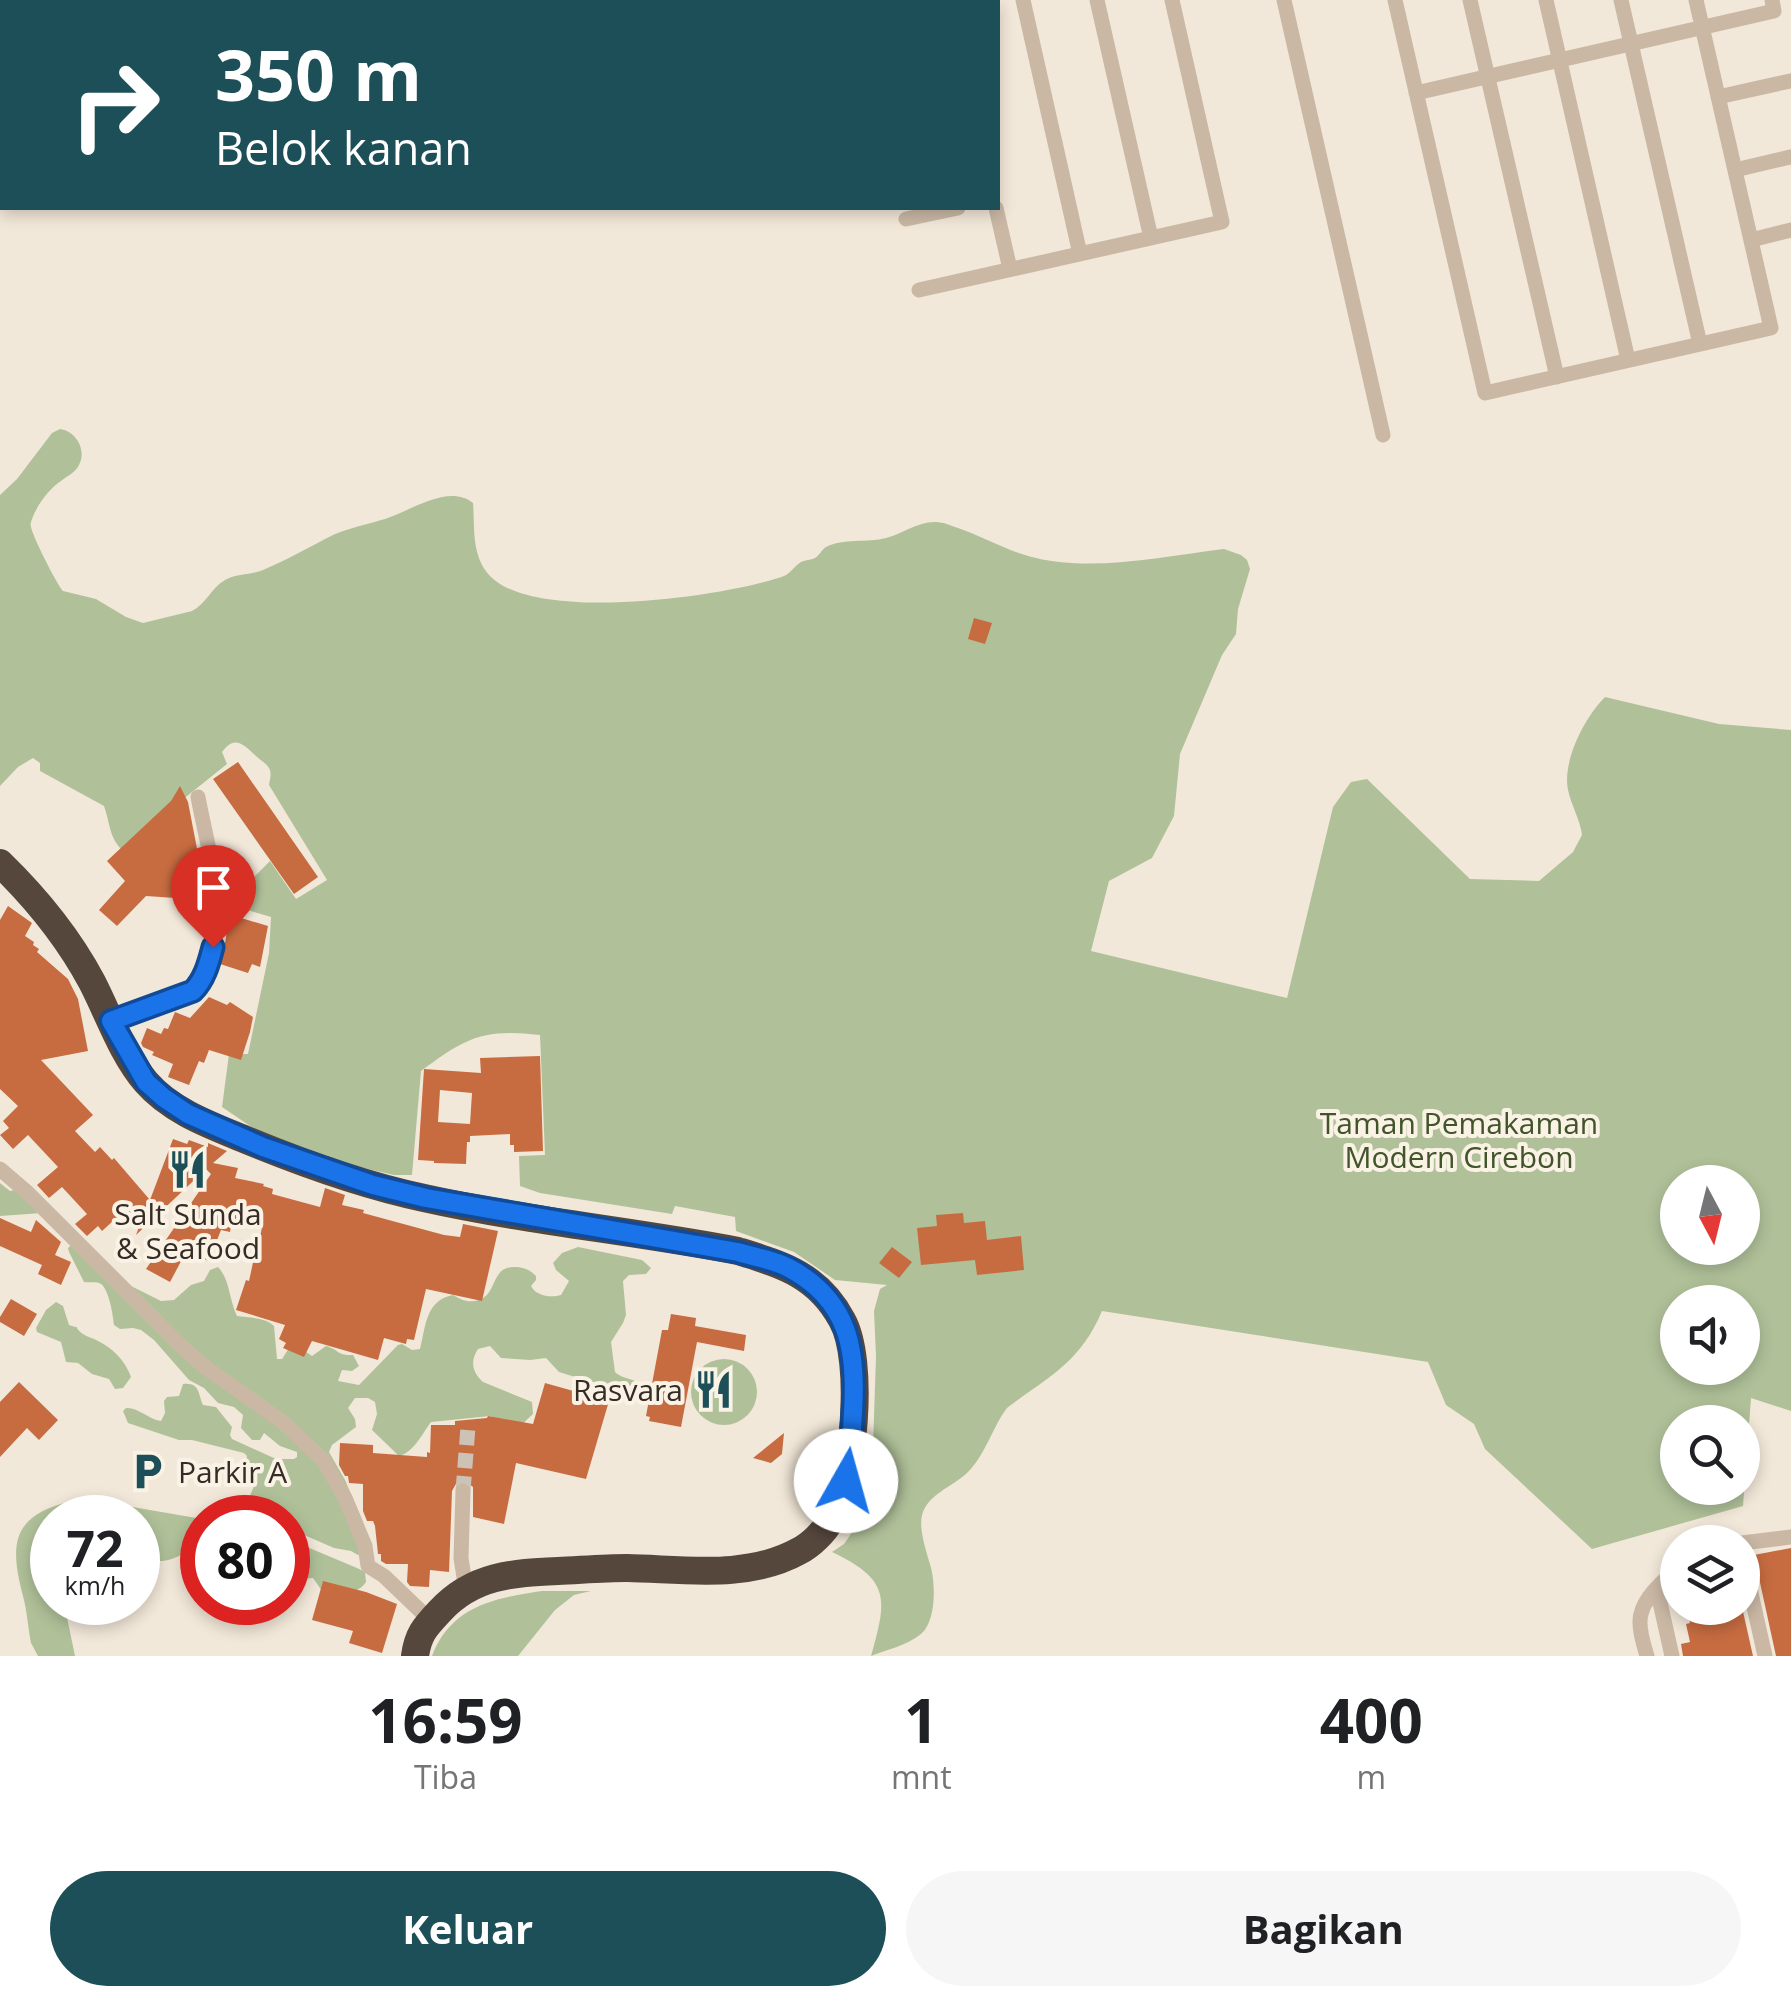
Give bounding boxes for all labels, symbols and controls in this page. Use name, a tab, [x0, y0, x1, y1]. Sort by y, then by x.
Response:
text: 350 m	[215, 26, 422, 122]
icon: right	[50, 40, 180, 170]
text: Belok kanan	[215, 117, 472, 178]
pin	[171, 845, 256, 948]
icon: arrive	[186, 860, 241, 915]
park label: Taman Pemakaman Modern Cirebon	[1320, 1102, 1598, 1177]
restaurant icon: Salt Sunda & Seafood	[167, 1148, 209, 1190]
north arrow	[1660, 1165, 1760, 1265]
map controls	[1660, 1165, 1760, 1625]
place label: Salt Sunda & Seafood	[114, 1193, 262, 1268]
button: sound	[1660, 1285, 1760, 1385]
restaurant icon: Rasvara	[692, 1368, 734, 1410]
place label: Rasvara	[573, 1369, 683, 1410]
button: search	[1660, 1405, 1760, 1505]
position arrow	[794, 1429, 898, 1533]
parking icon: Parkir A	[127, 1450, 169, 1492]
place label: Parkir A	[178, 1451, 287, 1492]
speed limit sign: 80	[180, 1495, 310, 1625]
text: 72	[66, 1514, 124, 1582]
button: layers	[1660, 1525, 1760, 1625]
text: km/h	[65, 1568, 125, 1602]
text: 16:59	[368, 1679, 523, 1761]
text: 1	[904, 1679, 938, 1761]
text: 400	[1320, 1679, 1423, 1761]
text: Tiba	[414, 1755, 477, 1798]
text: mnt	[891, 1755, 952, 1798]
text: m	[1356, 1755, 1386, 1798]
button: Keluar	[50, 1871, 886, 1986]
button: Bagikan	[906, 1871, 1741, 1986]

